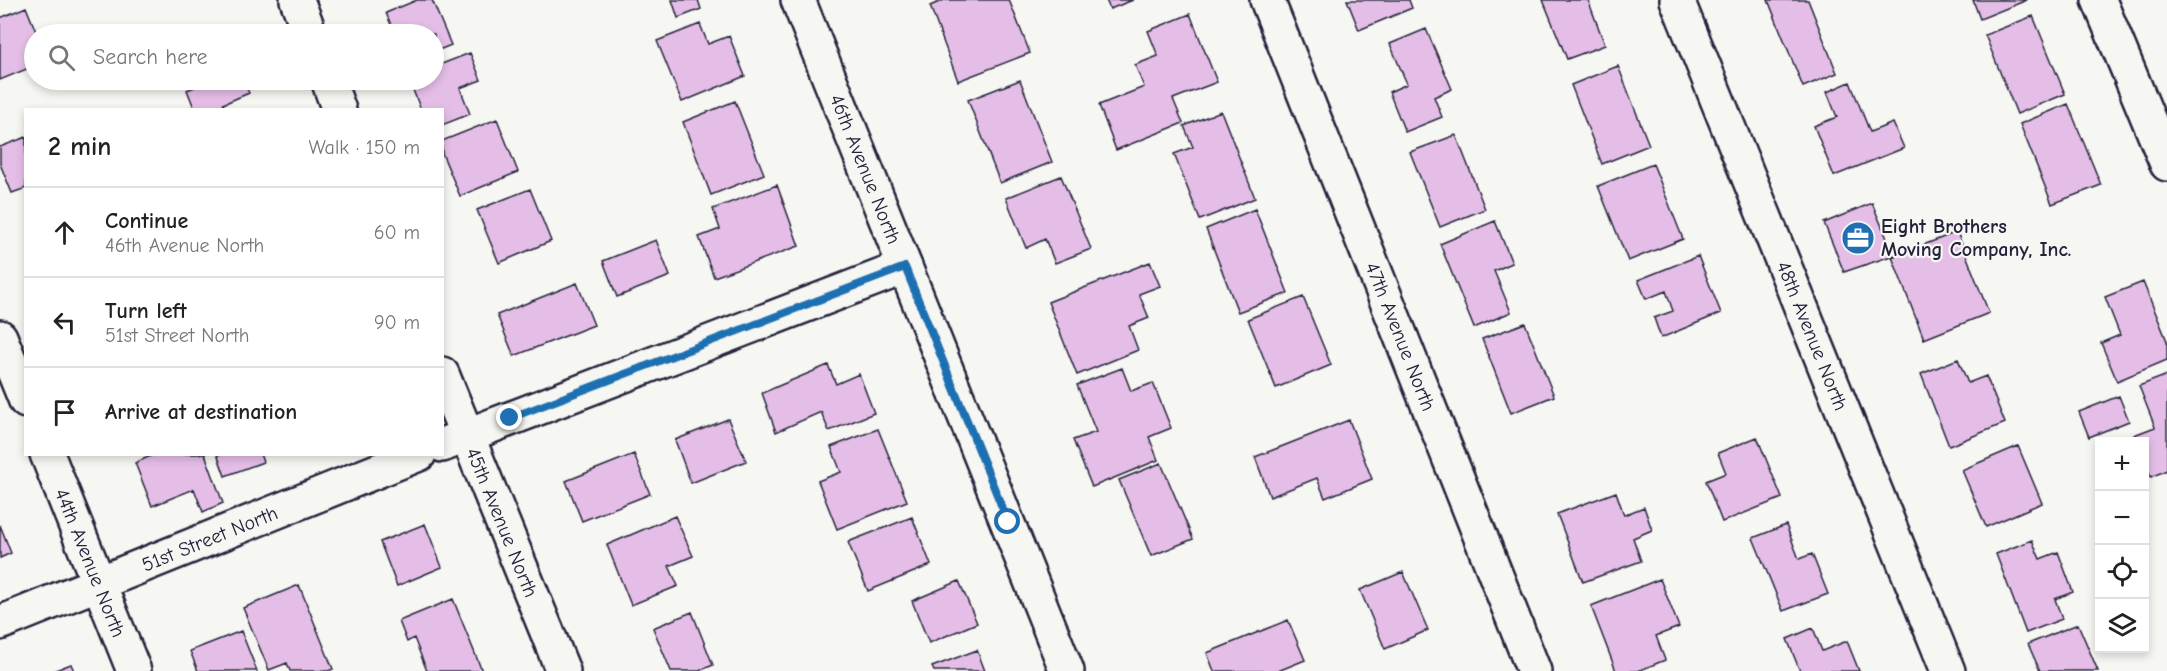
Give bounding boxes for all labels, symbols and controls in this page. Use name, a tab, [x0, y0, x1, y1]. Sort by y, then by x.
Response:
search box	[24, 24, 444, 90]
icon: search	[45, 41, 78, 74]
text: Search here	[93, 44, 208, 70]
street label: 46th Avenue North	[825, 91, 906, 247]
text: 2 min	[48, 132, 111, 162]
text: Walk · 150 m	[309, 136, 420, 159]
text: Continue	[105, 208, 188, 234]
place label: Eight Brothers Moving Company, Inc.	[1881, 215, 2071, 261]
icon: ahead	[48, 216, 81, 249]
office icon: Eight Brothers Moving Company, Inc.	[1840, 220, 1876, 256]
text: 60 m	[374, 221, 420, 244]
text: 46th Avenue North	[105, 234, 264, 257]
street label: 48th Avenue North	[1772, 258, 1853, 414]
street label: 47th Avenue North	[1361, 259, 1441, 414]
text: Turn left	[105, 298, 187, 324]
icon: left	[48, 306, 81, 339]
text: 90 m	[374, 311, 420, 334]
text: 51st Street North	[105, 324, 249, 347]
icon: arrive	[48, 396, 81, 429]
text: Arrive at destination	[105, 399, 297, 425]
route end	[496, 404, 522, 430]
map controls	[2095, 437, 2149, 653]
button: +	[2095, 437, 2149, 491]
street label: 45th Avenue North	[462, 444, 543, 600]
street label: 44th Avenue North	[50, 485, 131, 640]
button: −	[2095, 491, 2149, 545]
street label: 51st Street North	[138, 501, 281, 576]
route start	[994, 508, 1020, 534]
button: locate	[2095, 545, 2149, 599]
button: layers	[2095, 599, 2149, 653]

